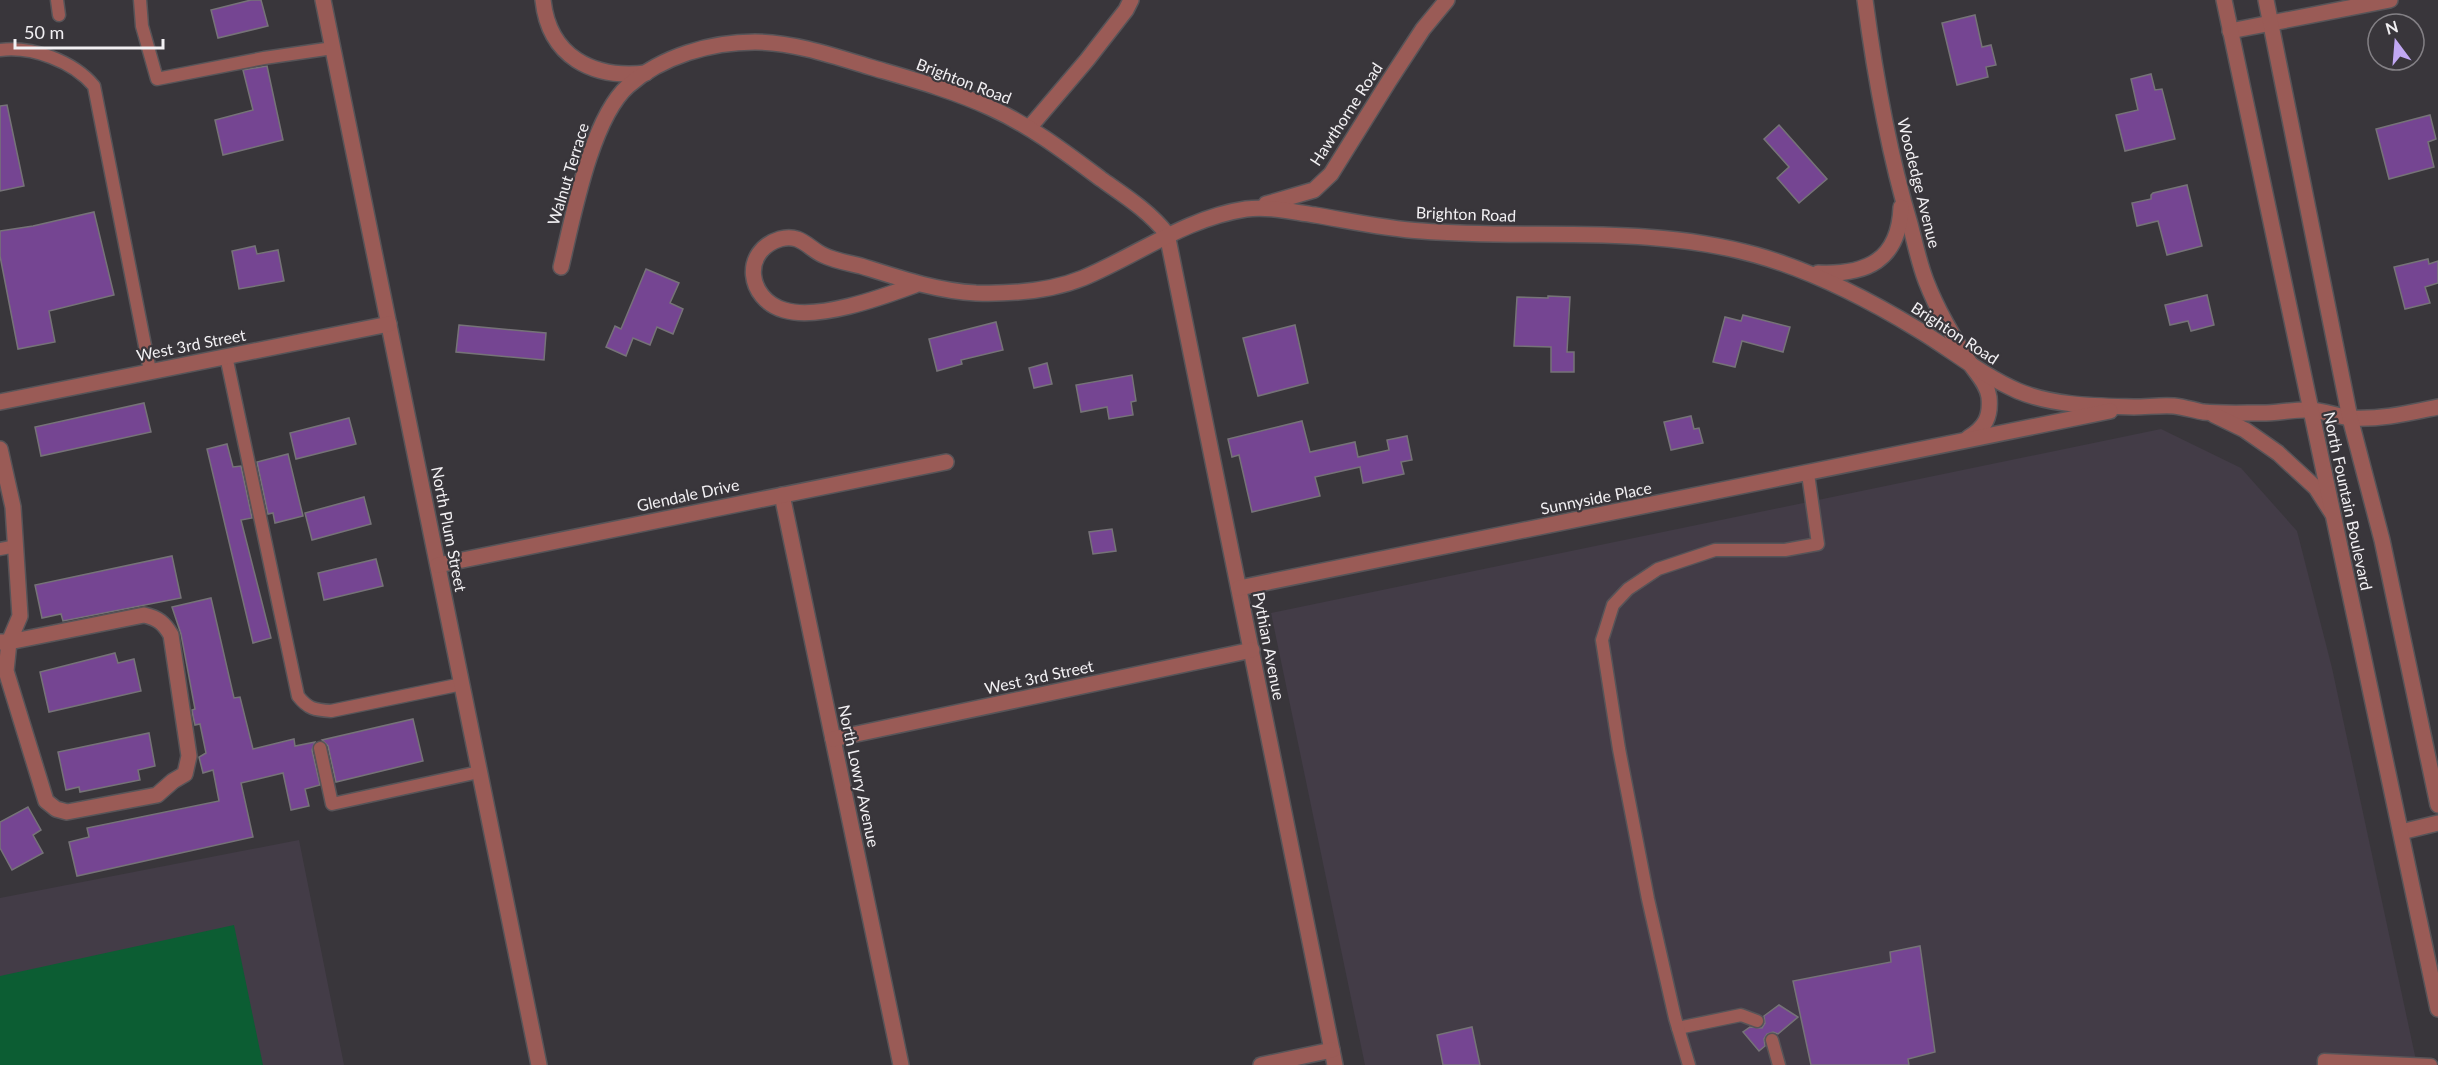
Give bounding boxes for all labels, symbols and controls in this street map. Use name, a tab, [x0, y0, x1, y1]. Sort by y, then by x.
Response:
scale bar	[15, 12, 164, 50]
north arrow	[2366, 12, 2426, 72]
text: N	[2383, 16, 2400, 38]
text: 50 m	[24, 21, 64, 43]
street label: Brighton Road	[914, 54, 1014, 107]
street label: Hawthorne Road	[1305, 59, 1386, 169]
street label: Woodedge Avenue	[1894, 116, 1945, 250]
street label: Walnut Terrace	[543, 120, 592, 227]
street label: Brighton Road	[1416, 202, 1516, 225]
street label: Brighton Road	[1908, 297, 2002, 368]
street label: West 3rd Street	[135, 325, 247, 364]
street label: North Fountain Boulevard	[2320, 410, 2377, 592]
street label: North Plum Street	[428, 465, 471, 593]
street label: Glendale Drive	[635, 474, 741, 515]
street label: Sunnyside Place	[1539, 477, 1653, 518]
street label: Pythian Avenue	[1250, 590, 1289, 702]
street label: West 3rd Street	[983, 656, 1095, 697]
street label: North Lowry Avenue	[835, 703, 884, 849]

